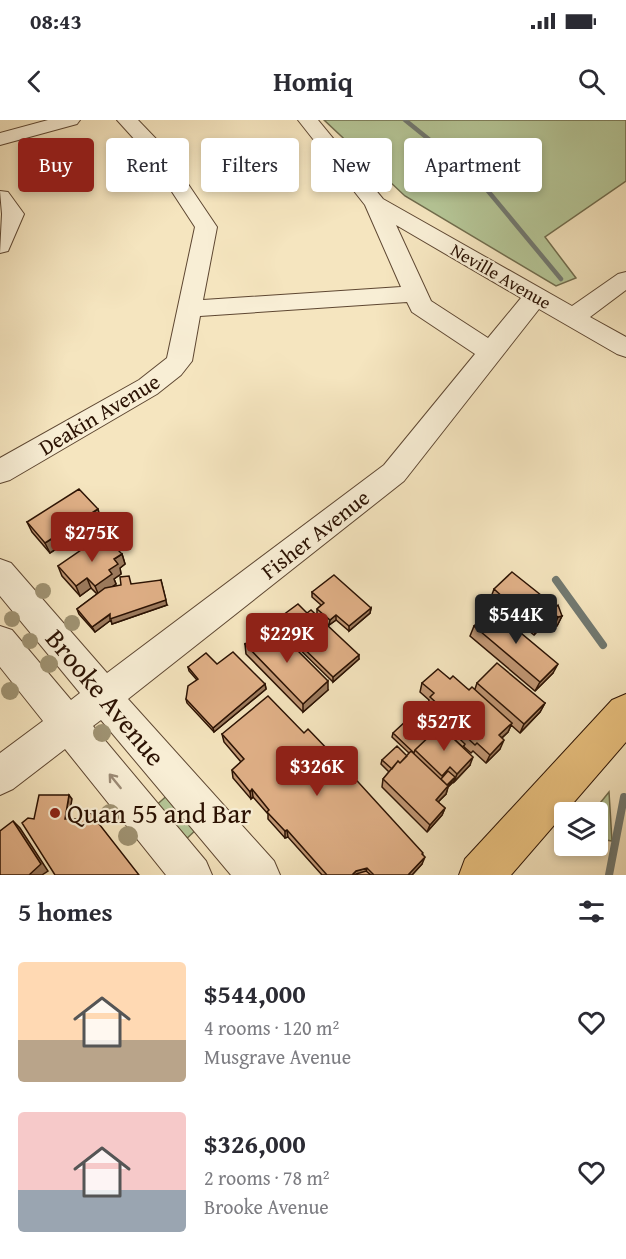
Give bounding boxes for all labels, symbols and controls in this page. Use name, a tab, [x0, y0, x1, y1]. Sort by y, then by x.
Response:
text: 08:43	[30, 5, 82, 37]
text: Homiq	[273, 61, 353, 101]
icon: back	[18, 65, 51, 98]
icon: search	[575, 65, 608, 98]
chip: Buy	[18, 138, 94, 192]
chip: Rent	[106, 138, 189, 192]
chip: Filters	[201, 138, 299, 192]
chip: New	[311, 138, 392, 192]
chip: Apartment	[404, 138, 542, 192]
street label: Neville Avenue	[446, 236, 556, 316]
street label: Deakin Avenue	[32, 365, 166, 463]
street label: Fisher Avenue	[254, 481, 376, 587]
pin: $275K	[50, 512, 134, 563]
text: $275K	[65, 517, 119, 546]
pin: $544K	[474, 594, 558, 645]
text: $544K	[489, 599, 543, 628]
pin: $229K	[245, 613, 329, 664]
text: $229K	[260, 618, 314, 647]
street label: Brooke Avenue	[37, 620, 175, 774]
pin: $527K	[402, 701, 486, 752]
text: $527K	[417, 706, 471, 735]
pin: $326K	[275, 746, 359, 797]
text: $326K	[290, 751, 344, 780]
one-way arrow	[108, 774, 122, 789]
place label: Quan 55 and Bar	[67, 793, 251, 833]
map controls	[554, 802, 608, 856]
button: layers	[554, 802, 608, 856]
marker: Quan 55 and Bar	[48, 806, 62, 820]
text: 5 homes	[18, 892, 113, 931]
icon: filters	[575, 895, 608, 928]
text: $544,000	[204, 974, 306, 1013]
icon: home	[66, 986, 138, 1058]
icon: heart	[575, 1006, 608, 1039]
text: 4 rooms · 120 m²	[204, 1013, 339, 1042]
text: Musgrave Avenue	[204, 1042, 351, 1071]
text: $326,000	[204, 1124, 306, 1163]
icon: home	[66, 1136, 138, 1208]
icon: heart	[575, 1156, 608, 1189]
text: 2 rooms · 78 m²	[204, 1163, 330, 1192]
text: Brooke Avenue	[204, 1192, 329, 1221]

